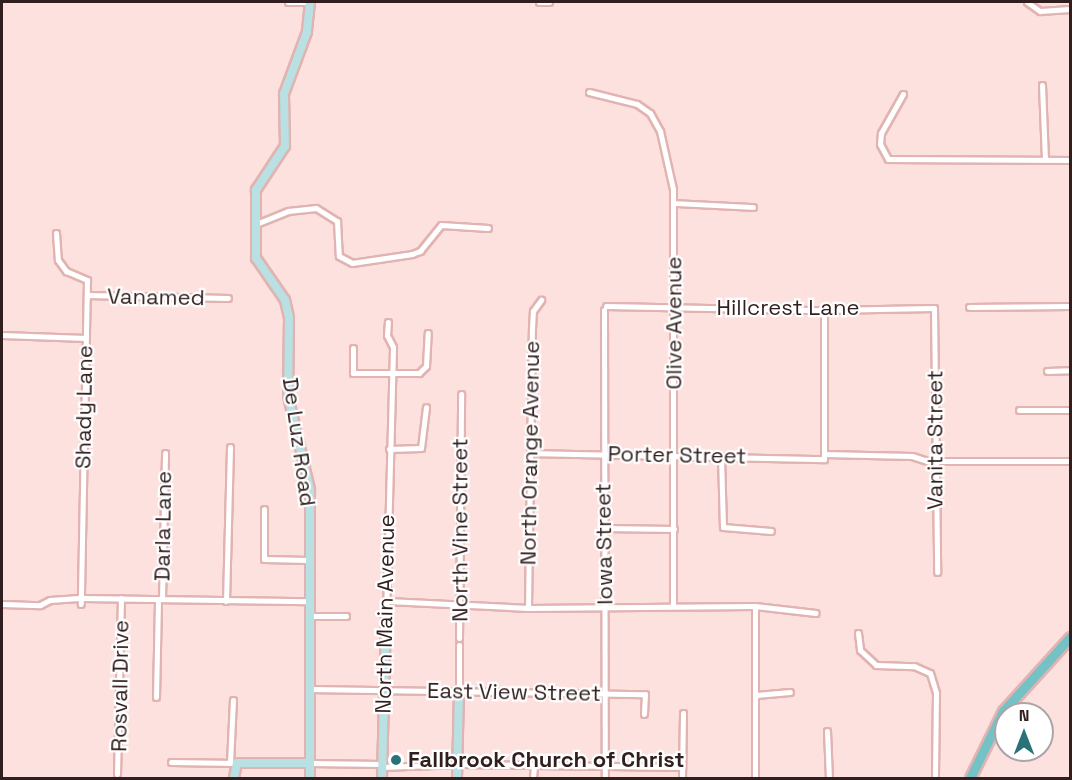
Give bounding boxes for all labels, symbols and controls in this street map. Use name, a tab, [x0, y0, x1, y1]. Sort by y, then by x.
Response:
street label: Olive Avenue	[661, 256, 687, 390]
street label: Vanamed	[107, 283, 205, 311]
street label: Hillcrest Lane	[717, 295, 859, 321]
street label: North Orange Avenue	[515, 340, 545, 566]
street label: Shady Lane	[70, 345, 98, 469]
street label: Vanita Street	[922, 370, 948, 510]
street label: De Luz Road	[277, 376, 321, 508]
street label: North Vine Street	[447, 438, 473, 622]
street label: Porter Street	[607, 441, 747, 469]
street label: Darla Lane	[149, 471, 177, 581]
street label: Iowa Street	[590, 483, 618, 605]
street label: North Main Avenue	[370, 514, 400, 714]
street label: Rosvall Drive	[106, 620, 134, 752]
street label: East View Street	[427, 677, 601, 707]
north arrow	[994, 702, 1054, 762]
text: N	[1019, 705, 1029, 726]
place label: Fallbrook Church of Christ	[408, 747, 685, 773]
marker: Fallbrook Church of Christ	[389, 753, 403, 767]

